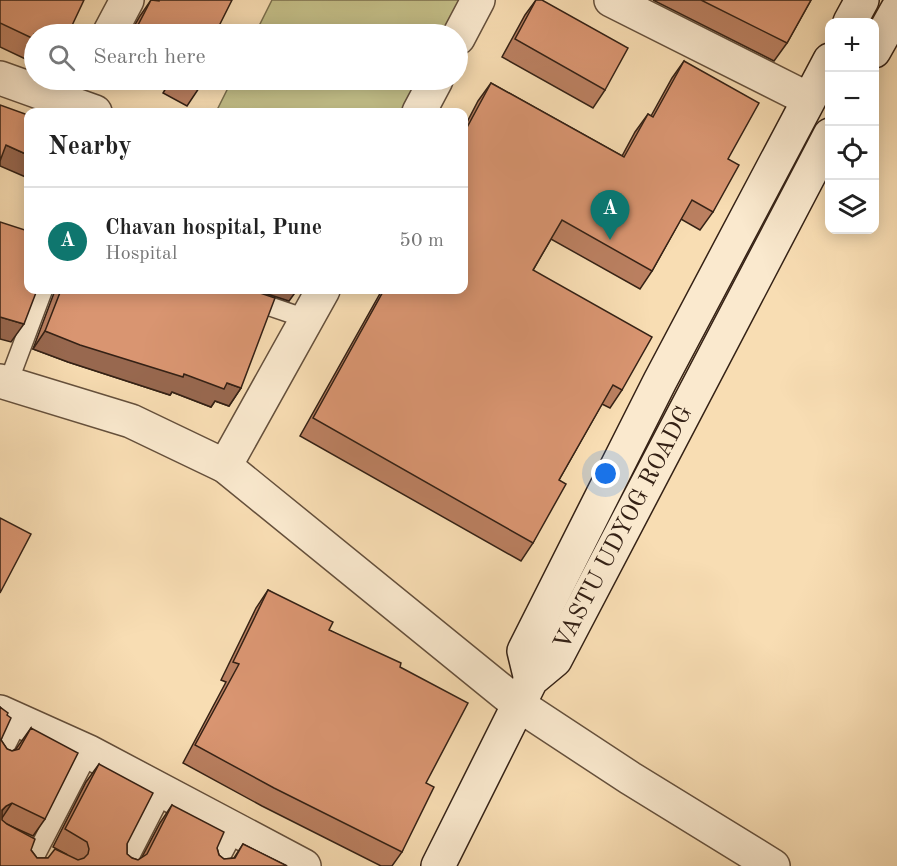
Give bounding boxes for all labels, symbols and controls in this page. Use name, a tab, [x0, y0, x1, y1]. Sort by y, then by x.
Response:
map controls	[825, 18, 879, 234]
button: +	[825, 18, 879, 72]
search box	[24, 24, 468, 90]
icon: search	[45, 41, 78, 74]
text: Search here	[93, 46, 206, 68]
button: −	[825, 72, 879, 126]
button: locate	[825, 126, 879, 180]
text: Nearby	[48, 134, 132, 160]
button: layers	[825, 180, 879, 234]
pin: A	[590, 190, 630, 240]
text: Chavan hospital, Pune	[105, 217, 322, 239]
text: A	[60, 231, 75, 251]
text: 50 m	[399, 231, 444, 251]
text: Hospital	[105, 244, 177, 264]
street label: VASTU UDYOG ROADG	[550, 402, 698, 654]
your location	[591, 459, 620, 488]

